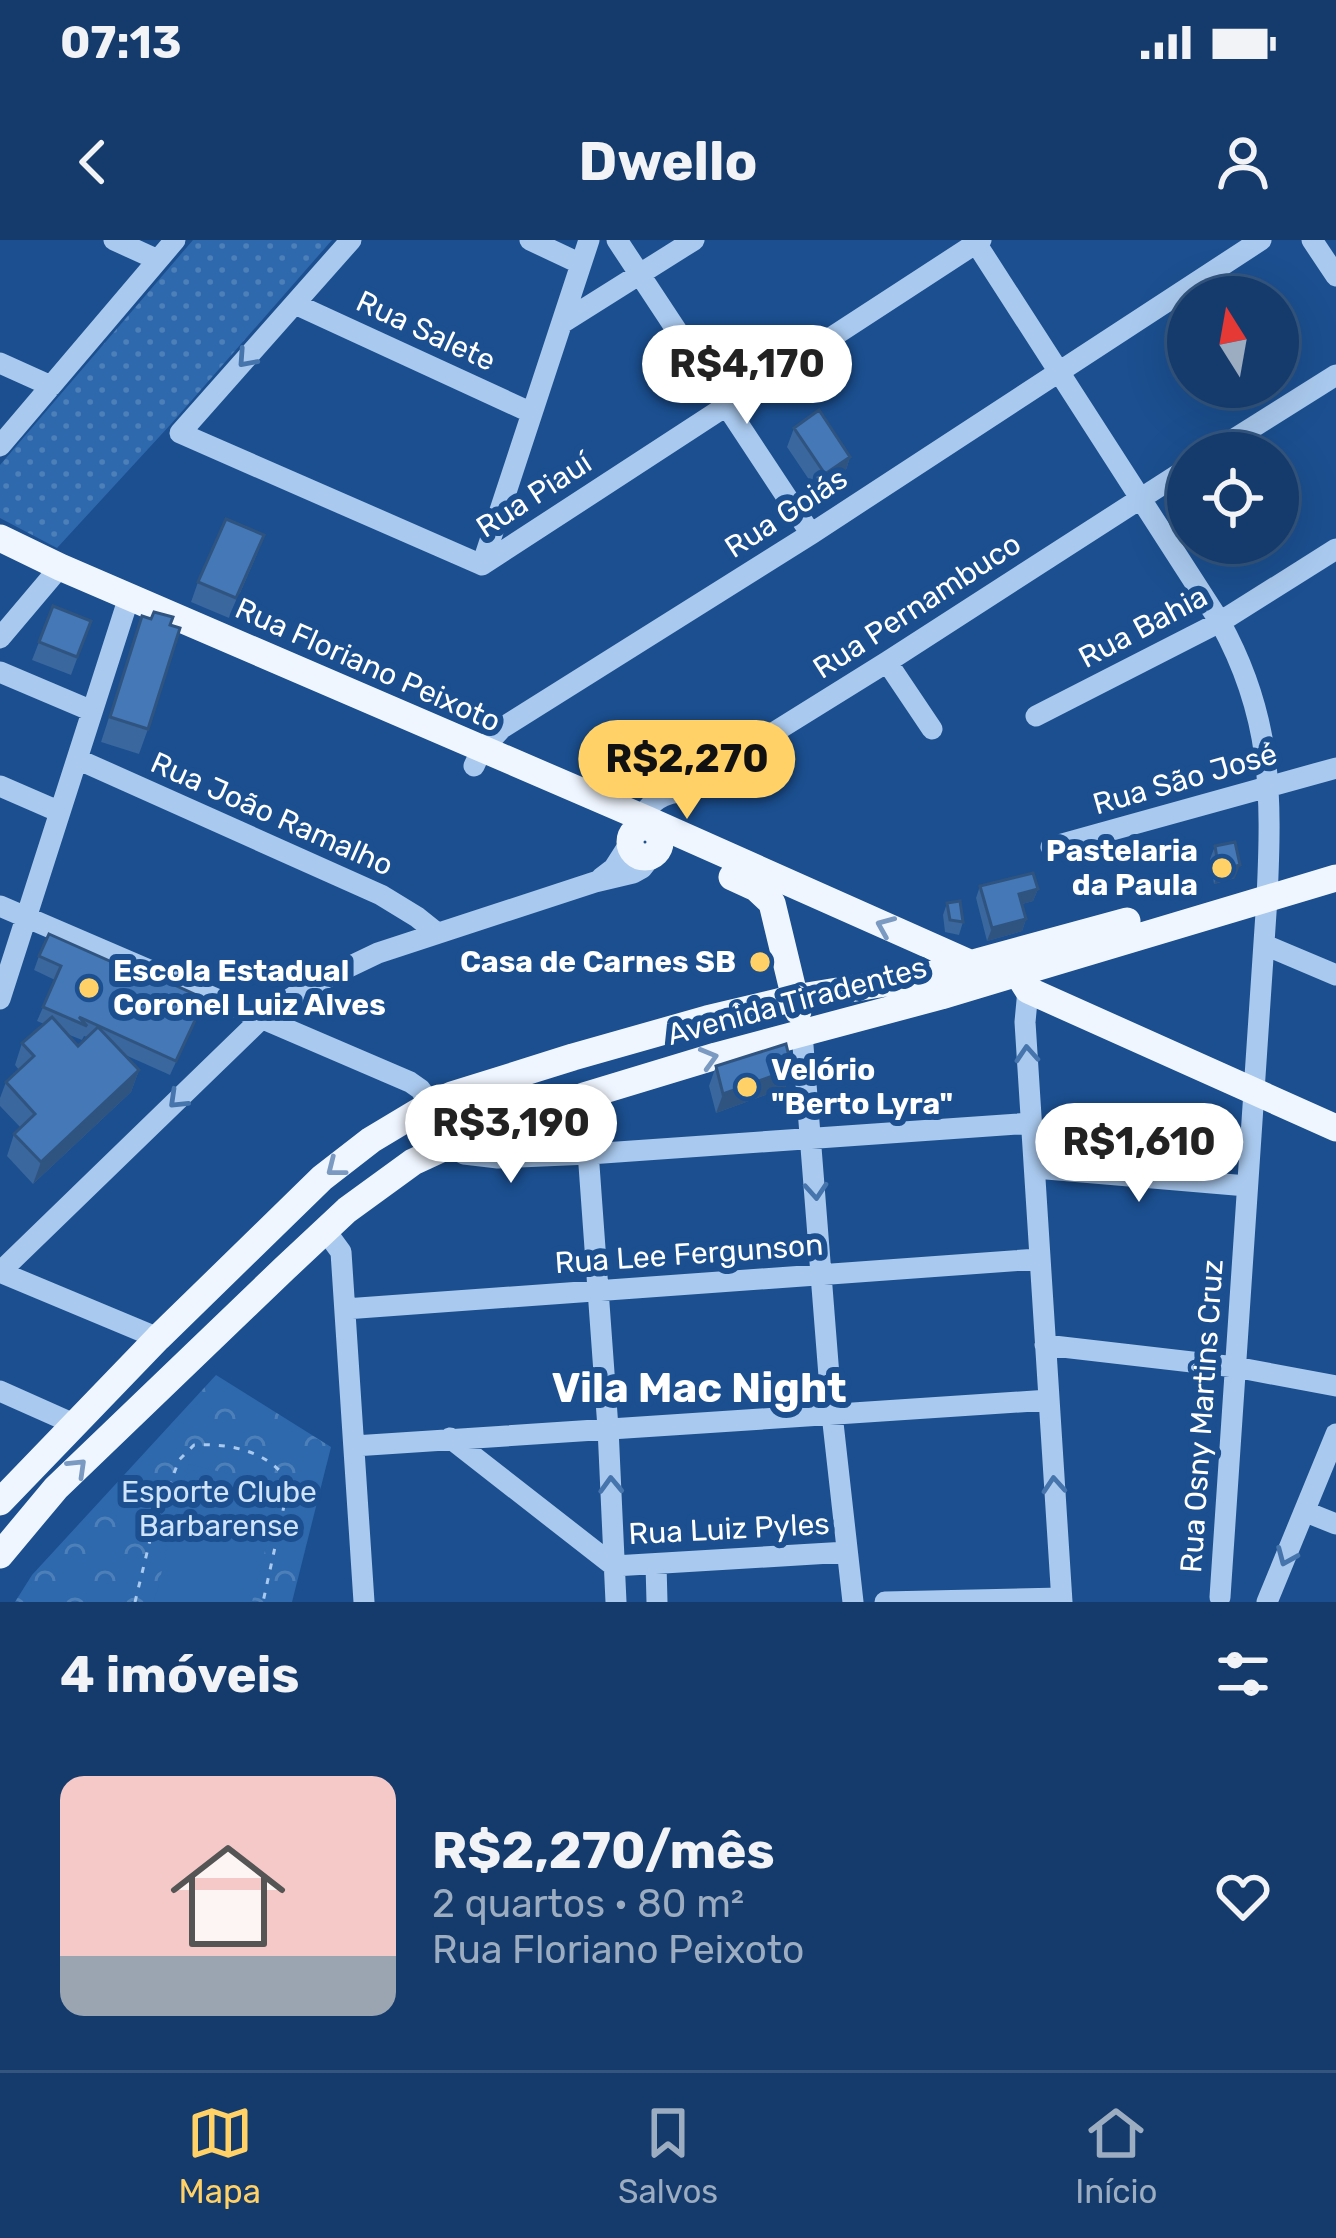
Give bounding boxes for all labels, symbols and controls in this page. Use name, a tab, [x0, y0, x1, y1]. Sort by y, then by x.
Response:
text: 07:13	[60, 16, 182, 69]
icon: back	[60, 129, 126, 195]
icon: person	[1210, 129, 1276, 195]
text: Dwello	[578, 130, 758, 194]
north arrow	[1167, 276, 1299, 408]
map controls	[1167, 276, 1299, 564]
street label: Rua Salete	[351, 283, 501, 379]
pin: R$4,170	[636, 325, 858, 427]
text: R$4,170	[669, 341, 825, 387]
one-way arrow	[239, 345, 260, 367]
button: locate	[1167, 432, 1299, 564]
street label: Rua Piauí	[470, 444, 600, 546]
street label: Rua Goiás	[718, 460, 854, 566]
street label: Rua Pernambuco	[807, 526, 1027, 686]
street label: Rua Bahia	[1073, 578, 1213, 676]
street label: Rua Floriano Peixoto	[230, 590, 506, 740]
pin: R$2,270	[576, 720, 798, 822]
text: R$2,270	[605, 736, 769, 782]
street label: Rua São José	[1089, 736, 1281, 822]
street label: Rua João Ramalho	[145, 744, 399, 884]
place label: Pastelaria da Paula	[1046, 833, 1198, 903]
marker: Pastelaria da Paula	[1209, 855, 1235, 881]
one-way arrow	[876, 916, 897, 940]
place label: Casa de Carnes SB	[460, 944, 736, 980]
street label: Avenida Tiradentes	[663, 949, 931, 1053]
marker: Casa de Carnes SB	[747, 949, 773, 975]
place label: Escola Estadual Coronel Luiz Alves	[113, 953, 386, 1023]
marker: Escola Estadual Coronel Luiz Alves	[76, 975, 102, 1001]
one-way arrow	[1015, 1044, 1041, 1063]
one-way arrow	[698, 1048, 719, 1073]
place label: Velório "Berto Lyra"	[771, 1052, 953, 1122]
marker: Velório "Berto Lyra"	[734, 1074, 760, 1100]
pin: R$3,190	[400, 1084, 622, 1186]
one-way arrow	[170, 1086, 191, 1108]
text: R$3,190	[432, 1100, 590, 1146]
pin: R$1,610	[1028, 1103, 1250, 1205]
text: R$1,610	[1062, 1119, 1216, 1165]
one-way arrow	[327, 1154, 349, 1175]
one-way arrow	[802, 1182, 828, 1201]
street label: Rua Lee Fergunson	[554, 1227, 824, 1281]
street label: Rua Osny Martins Cruz	[1173, 1258, 1231, 1574]
district label: Vila Mac Night	[551, 1363, 847, 1413]
one-way arrow	[64, 1460, 86, 1482]
park label: Esporte Clube Barbarense	[121, 1474, 317, 1544]
one-way arrow	[598, 1475, 624, 1494]
one-way arrow	[1041, 1475, 1067, 1494]
street label: Rua Luiz Pyles	[628, 1506, 830, 1552]
one-way arrow	[1277, 1545, 1301, 1566]
icon: filters	[1210, 1641, 1276, 1707]
text: 4 imóveis	[60, 1644, 300, 1705]
text: R$2,270/mês	[432, 1820, 775, 1881]
icon: home	[156, 1824, 300, 1968]
icon: heart	[1210, 1863, 1276, 1929]
text: 2 quartos · 80 m²	[432, 1881, 744, 1927]
text: Rua Floriano Peixoto	[432, 1927, 804, 1973]
tab: Mapa	[179, 2100, 261, 2211]
tab: Salvos	[618, 2100, 718, 2211]
tab: Início	[1075, 2100, 1157, 2211]

